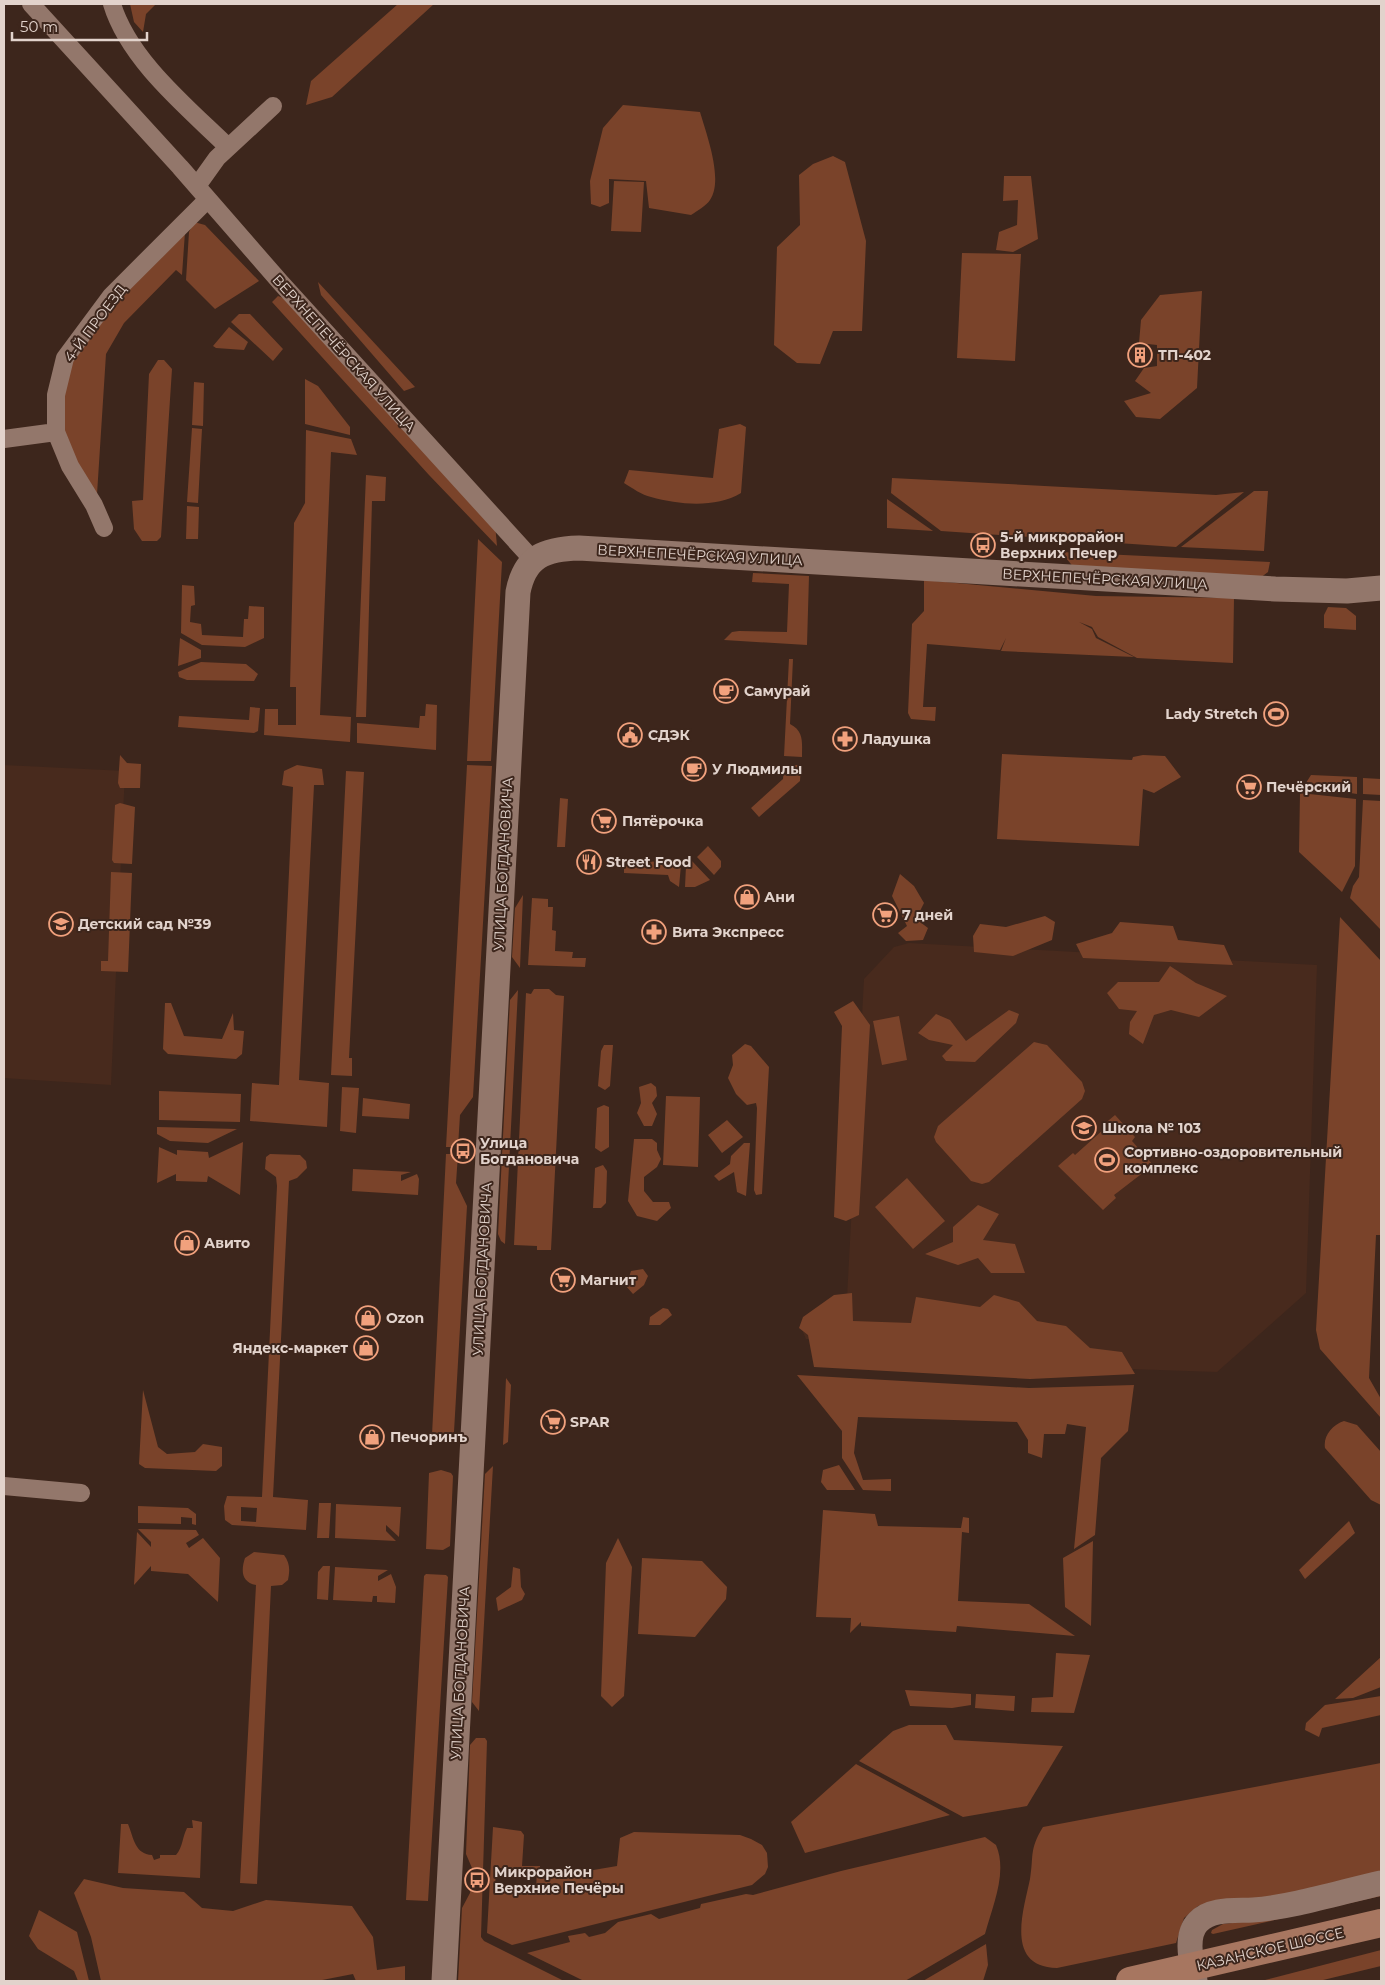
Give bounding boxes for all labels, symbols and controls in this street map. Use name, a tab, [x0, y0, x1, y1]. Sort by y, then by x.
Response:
scale bar	[12, 10, 148, 42]
text: 50 m	[20, 17, 58, 36]
street label: ВЕРХНЕПЕЧЁРСКАЯ УЛИЦА	[268, 271, 420, 436]
street label: 4-Й ПРОЕЗД	[60, 281, 130, 365]
building icon: ТП-402	[1127, 342, 1153, 368]
place label: ТП-402	[1158, 346, 1211, 364]
place label: 5-й микрорайон Верхних Печер	[1000, 528, 1124, 562]
bus stop icon: 5-й микрорайон Верхних Печер	[970, 532, 996, 558]
street label: ВЕРХНЕПЕЧЁРСКАЯ УЛИЦА	[597, 541, 804, 569]
street label: ВЕРХНЕПЕЧЁРСКАЯ УЛИЦА	[1002, 565, 1209, 593]
cafe icon: Самурай	[713, 678, 739, 704]
place label: Самурай	[744, 682, 811, 700]
sports icon: Lady Stretch	[1263, 701, 1289, 727]
place label: Lady Stretch	[1165, 705, 1258, 723]
public building icon: СДЭК	[617, 722, 643, 748]
place label: СДЭК	[648, 726, 691, 744]
pharmacy icon: Ладушка	[832, 726, 858, 752]
place label: Ладушка	[862, 730, 931, 748]
cafe icon: У Людмилы	[681, 756, 707, 782]
place label: У Людмилы	[712, 760, 802, 778]
supermarket icon: Печёрский	[1236, 774, 1262, 800]
street label: УЛИЦА БОГДАНОВИЧА	[489, 776, 517, 951]
place label: Печёрский	[1266, 778, 1351, 796]
supermarket icon: Пятёрочка	[591, 808, 617, 834]
place label: Пятёрочка	[622, 812, 703, 830]
restaurant icon: Street Food	[576, 849, 602, 875]
place label: Street Food	[606, 853, 691, 871]
shop icon: Ани	[734, 884, 760, 910]
place label: Ани	[764, 888, 795, 906]
supermarket icon: 7 дней	[872, 902, 898, 928]
place label: 7 дней	[902, 906, 953, 924]
school or university icon: Детский сад №39	[48, 911, 74, 937]
place label: Детский сад №39	[78, 915, 211, 933]
pharmacy icon: Вита Экспресс	[641, 919, 667, 945]
place label: Вита Экспресс	[672, 923, 785, 941]
school or university icon: Школа № 103	[1071, 1115, 1097, 1141]
place label: Школа № 103	[1102, 1119, 1201, 1137]
place label: Улица Богдановича	[480, 1134, 579, 1168]
bus stop icon: Улица Богдановича	[450, 1138, 476, 1164]
place label: Сортивно-оздоровительный комплекс	[1124, 1143, 1342, 1177]
sports icon: Сортивно-оздоровительный комплекс	[1094, 1147, 1120, 1173]
street label: УЛИЦА БОГДАНОВИЧА	[468, 1181, 496, 1356]
shop icon: Авито	[174, 1230, 200, 1256]
place label: Авито	[204, 1234, 250, 1252]
supermarket icon: Магнит	[550, 1267, 576, 1293]
place label: Магнит	[580, 1271, 637, 1289]
shop icon: Ozon	[355, 1305, 381, 1331]
place label: Ozon	[386, 1309, 424, 1327]
shop icon: Яндекс-маркет	[353, 1335, 379, 1361]
place label: Яндекс-маркет	[232, 1339, 349, 1357]
supermarket icon: SPAR	[540, 1409, 566, 1435]
place label: SPAR	[570, 1413, 610, 1431]
shop icon: Печоринъ	[359, 1424, 385, 1450]
place label: Печоринъ	[390, 1428, 468, 1446]
street label: УЛИЦА БОГДАНОВИЧА	[446, 1585, 474, 1760]
place label: Микрорайон Верхние Печёры	[494, 1863, 624, 1897]
bus stop icon: Микрорайон Верхние Печёры	[464, 1867, 490, 1893]
street label: КАЗАНСКОЕ ШОССЕ	[1195, 1923, 1345, 1975]

